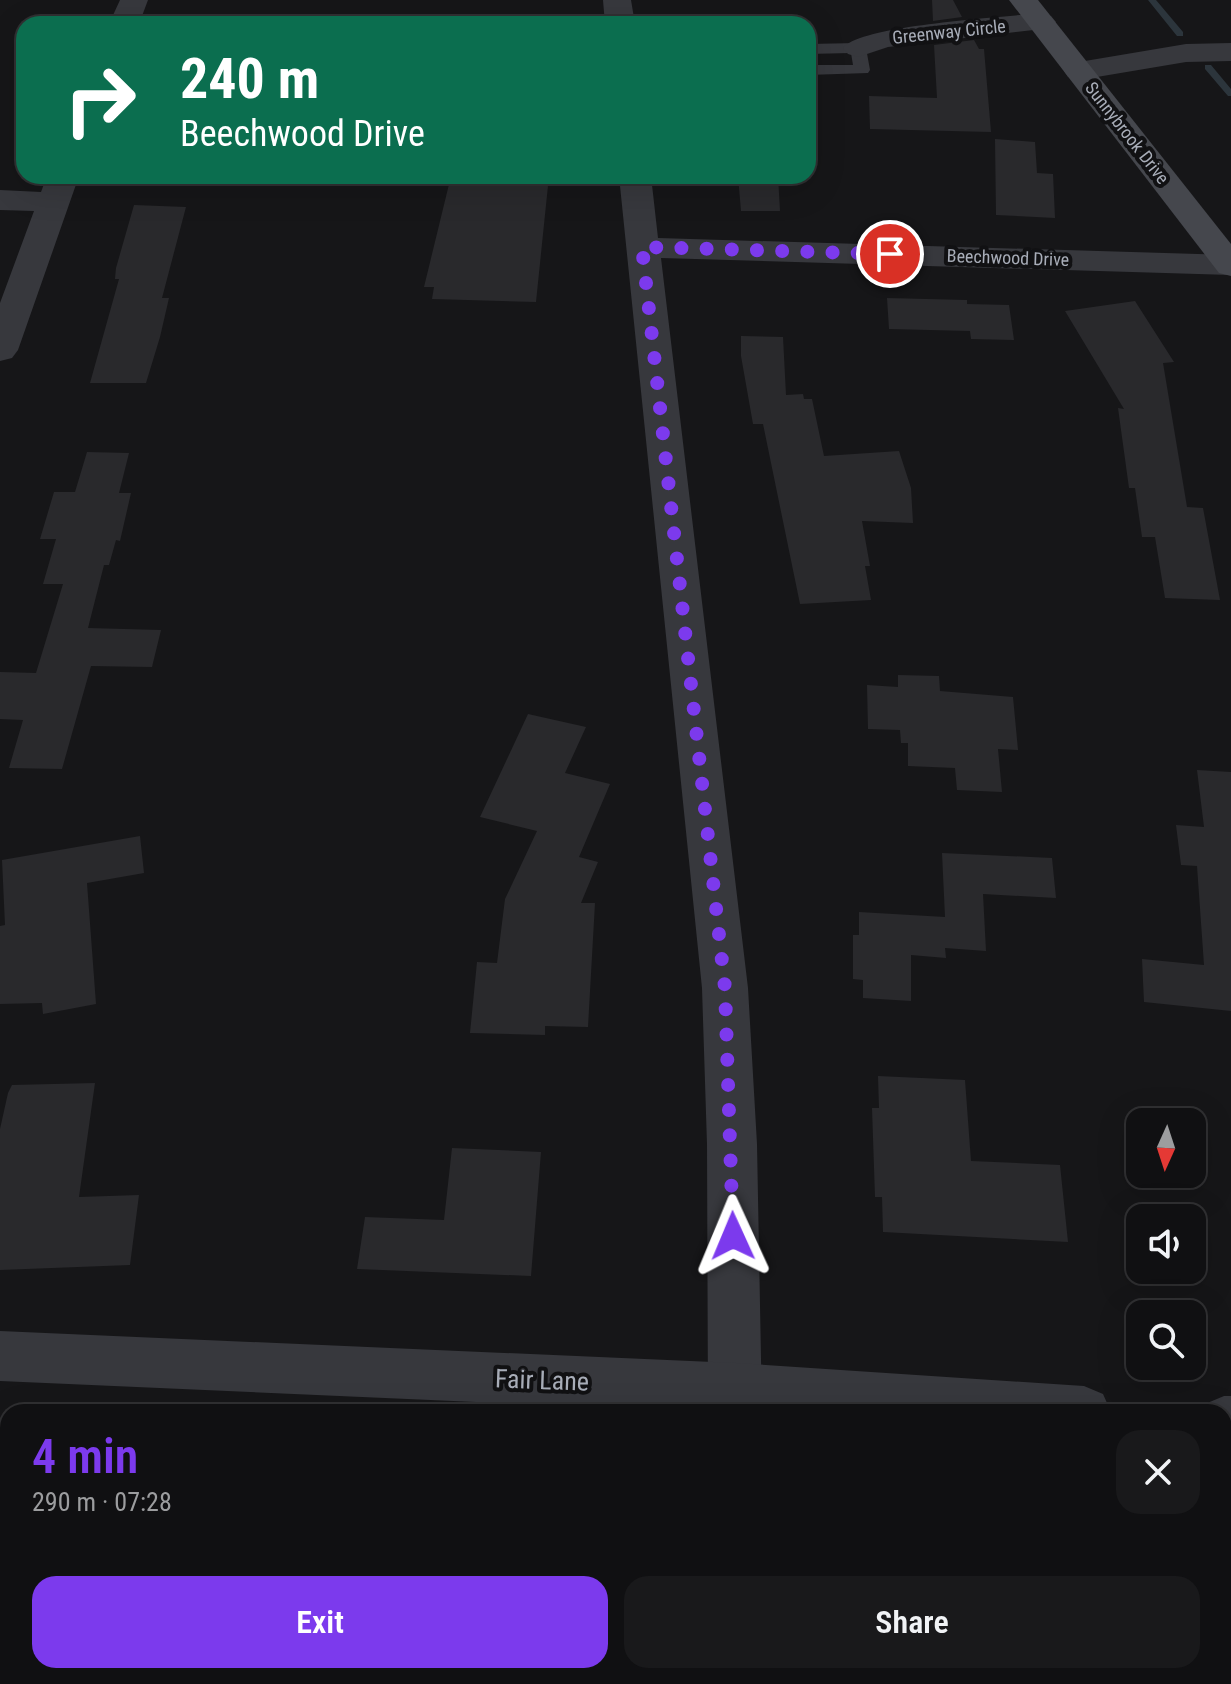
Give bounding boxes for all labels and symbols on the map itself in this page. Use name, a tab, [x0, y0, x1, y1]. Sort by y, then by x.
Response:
street label: Greenway Circle	[891, 15, 1007, 48]
street label: Sunnybrook Drive	[1081, 78, 1174, 188]
pin	[856, 220, 924, 288]
street label: Beechwood Drive	[946, 245, 1070, 270]
north arrow	[1126, 1108, 1206, 1188]
position arrow	[691, 1194, 775, 1278]
street label: Fair Lane	[495, 1363, 589, 1397]

